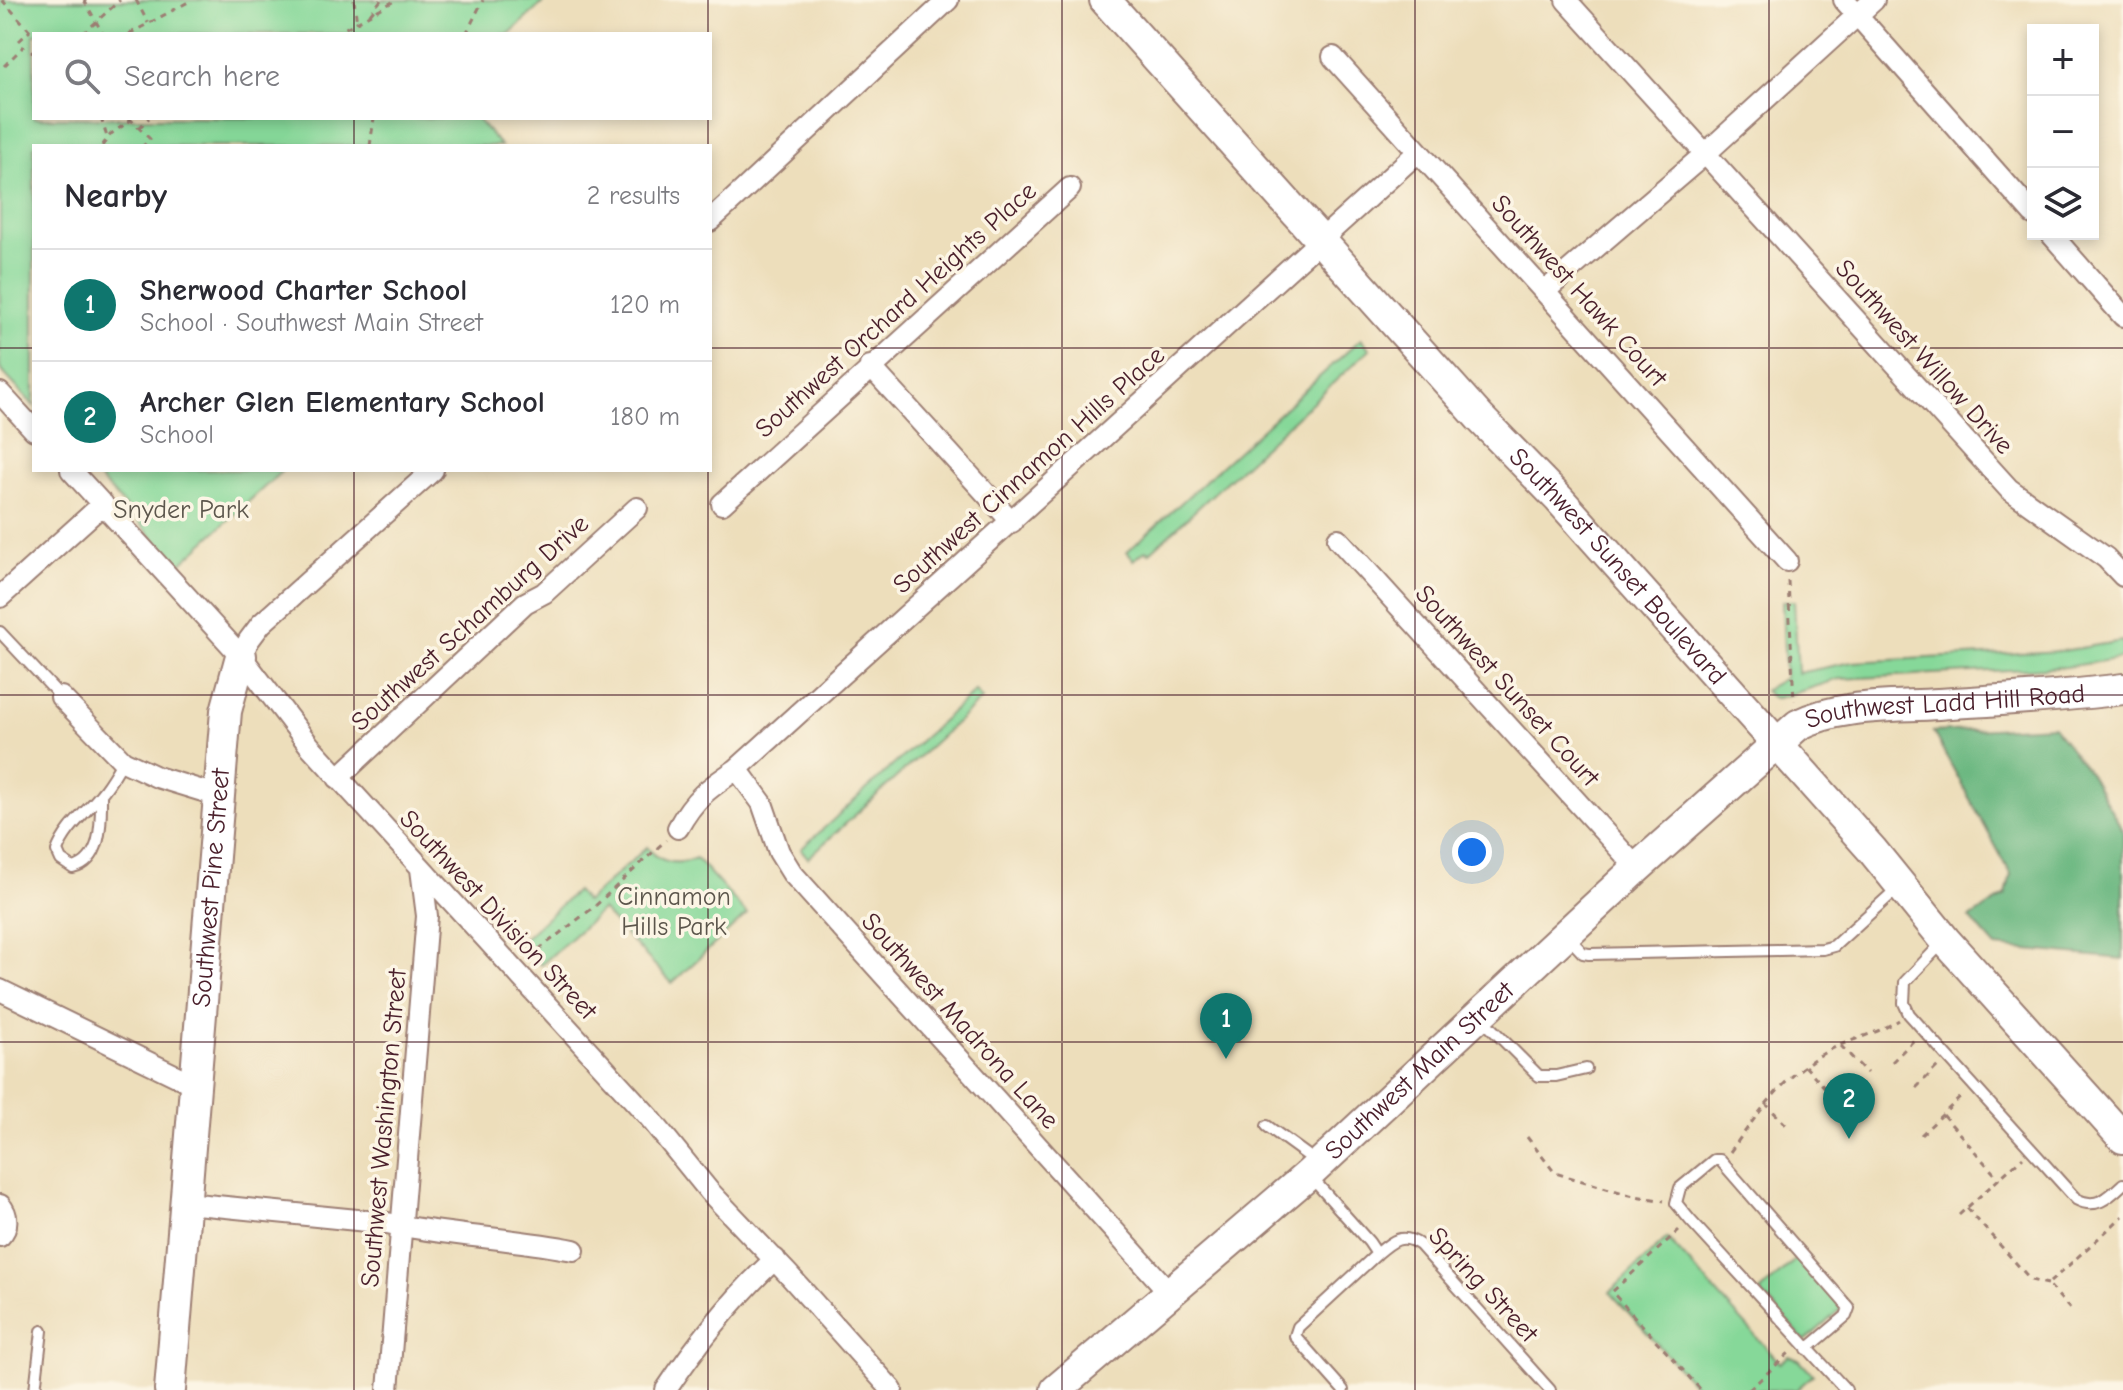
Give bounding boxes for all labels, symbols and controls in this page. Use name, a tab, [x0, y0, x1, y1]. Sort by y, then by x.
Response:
map controls	[2027, 24, 2099, 240]
button: +	[2027, 24, 2099, 96]
search box	[32, 32, 712, 120]
icon: search	[60, 54, 104, 98]
text: Search here	[124, 59, 280, 94]
button: −	[2027, 96, 2099, 168]
button: layers	[2027, 168, 2099, 240]
text: Nearby	[64, 176, 167, 216]
street label: Southwest Orchard Heights Place	[749, 176, 1043, 444]
text: 2 results	[587, 181, 680, 211]
street label: Southwest Hawk Court	[1485, 189, 1674, 394]
street label: Southwest Willow Drive	[1829, 254, 2019, 460]
text: Sherwood Charter School	[140, 273, 467, 308]
text: 1	[85, 290, 95, 320]
text: 120 m	[610, 290, 680, 320]
text: School · Southwest Main Street	[140, 308, 483, 338]
street label: Southwest Cinnamon Hills Place	[887, 340, 1171, 600]
text: Archer Glen Elementary School	[140, 385, 545, 420]
text: 2	[84, 402, 96, 432]
text: 180 m	[610, 402, 680, 432]
text: School	[140, 420, 214, 450]
street label: Southwest Sunset Boulevard	[1503, 442, 1732, 691]
park label: Snyder Park	[113, 495, 249, 525]
street label: Southwest Schamburg Drive	[345, 509, 595, 737]
street label: Southwest Sunset Court	[1409, 579, 1606, 794]
street label: Southwest Ladd Hill Road	[1801, 678, 2086, 735]
street label: Southwest Pine Street	[187, 766, 236, 1008]
street label: Southwest Division Street	[393, 804, 604, 1027]
your location	[1452, 832, 1492, 872]
park label: Cinnamon Hills Park	[617, 882, 731, 942]
street label: Southwest Madrona Lane	[855, 907, 1065, 1135]
street label: Southwest Washington Street	[355, 966, 413, 1288]
street label: Southwest Main Street	[1319, 974, 1521, 1166]
pin: 1	[1200, 993, 1252, 1059]
pin: 2	[1823, 1073, 1875, 1139]
street label: Spring Street	[1422, 1221, 1545, 1350]

